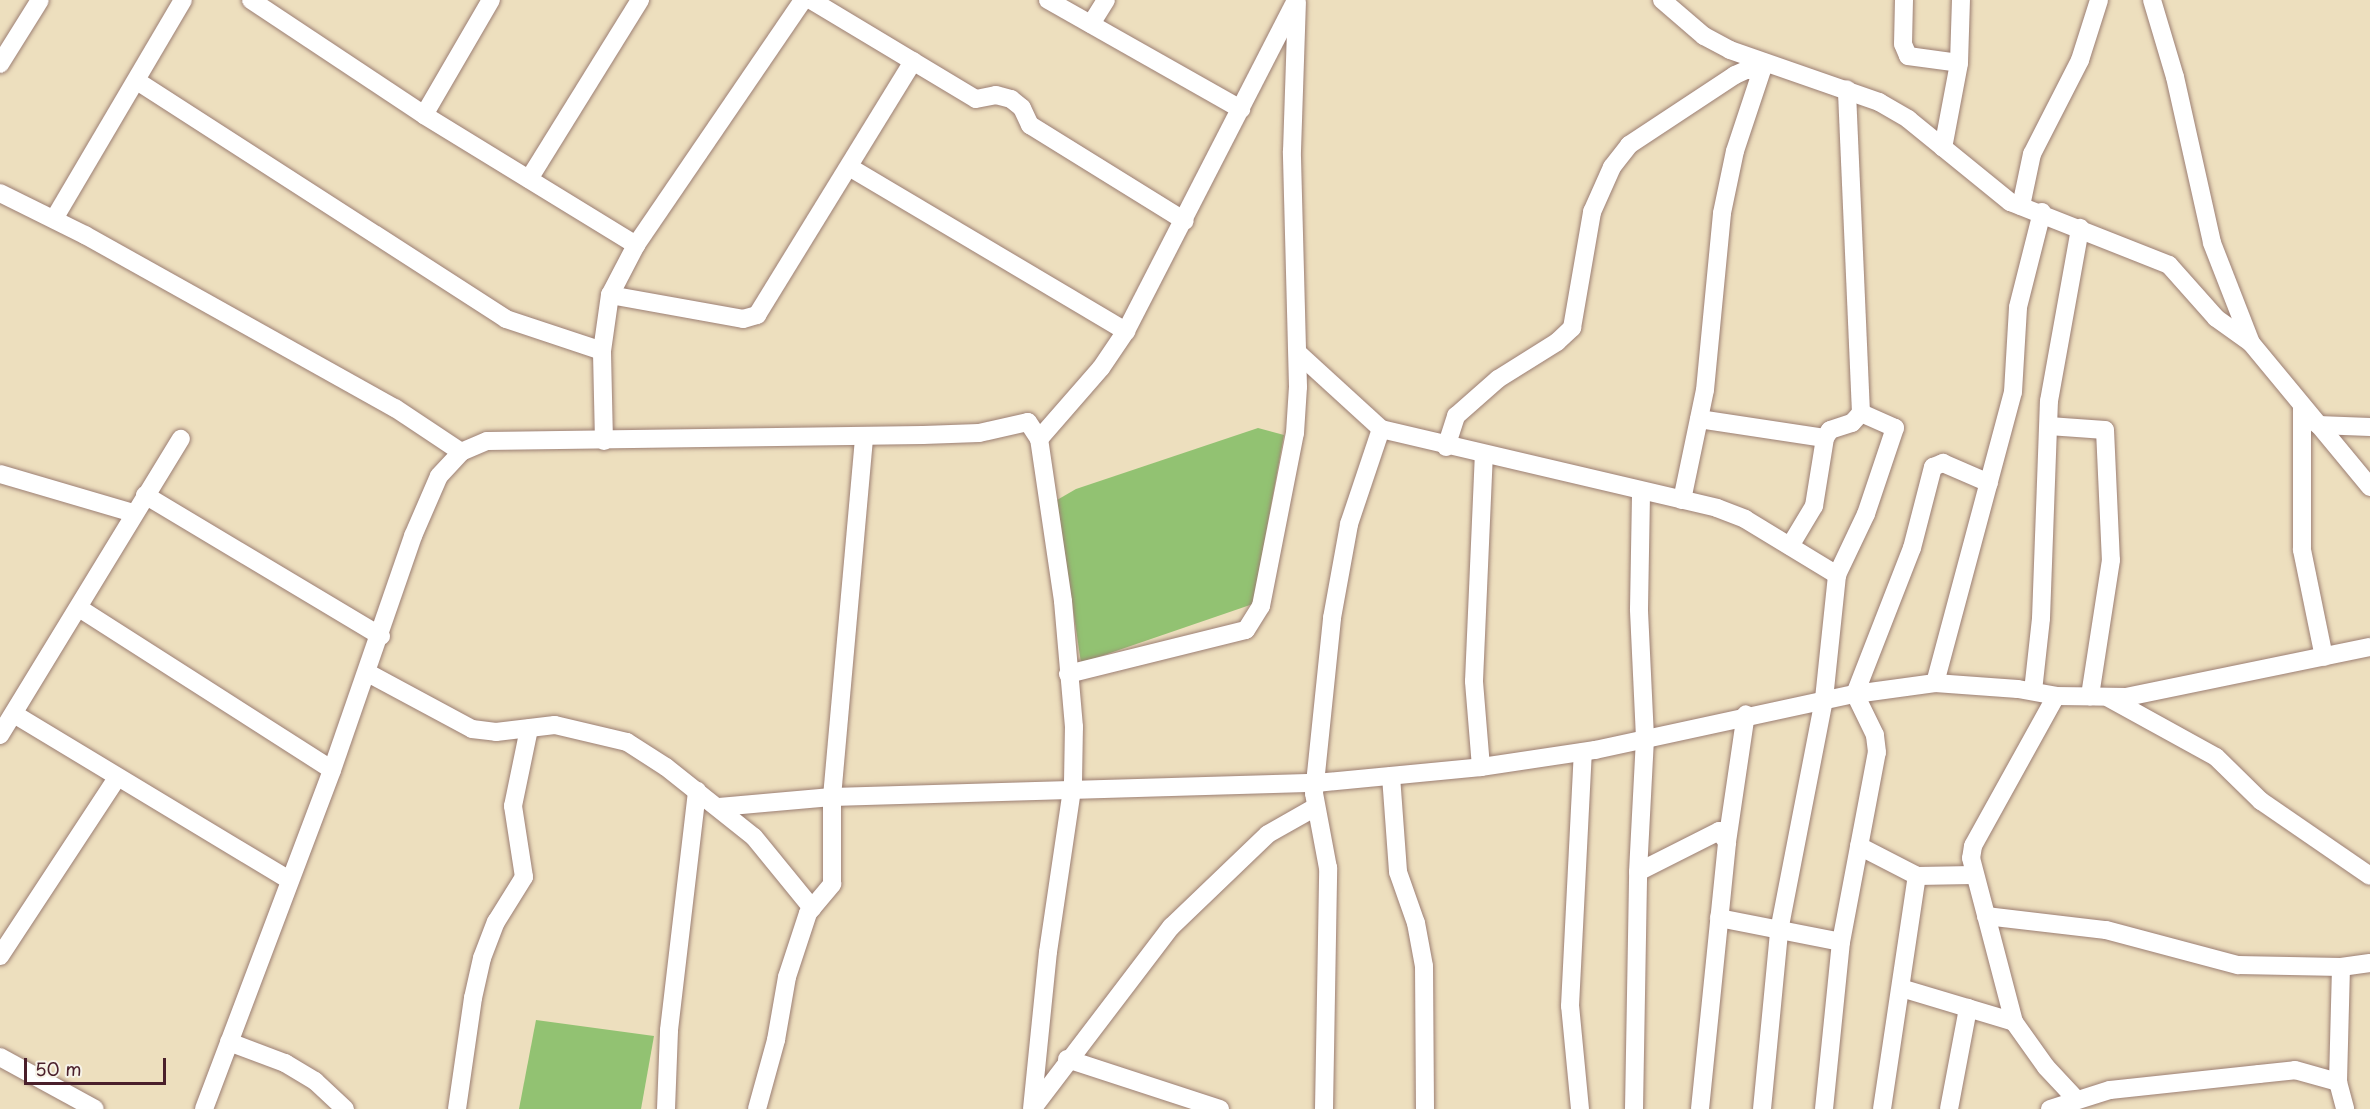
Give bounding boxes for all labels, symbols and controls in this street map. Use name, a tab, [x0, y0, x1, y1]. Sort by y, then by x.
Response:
scale bar	[27, 1046, 170, 1084]
text: 50 m	[35, 1055, 82, 1082]

